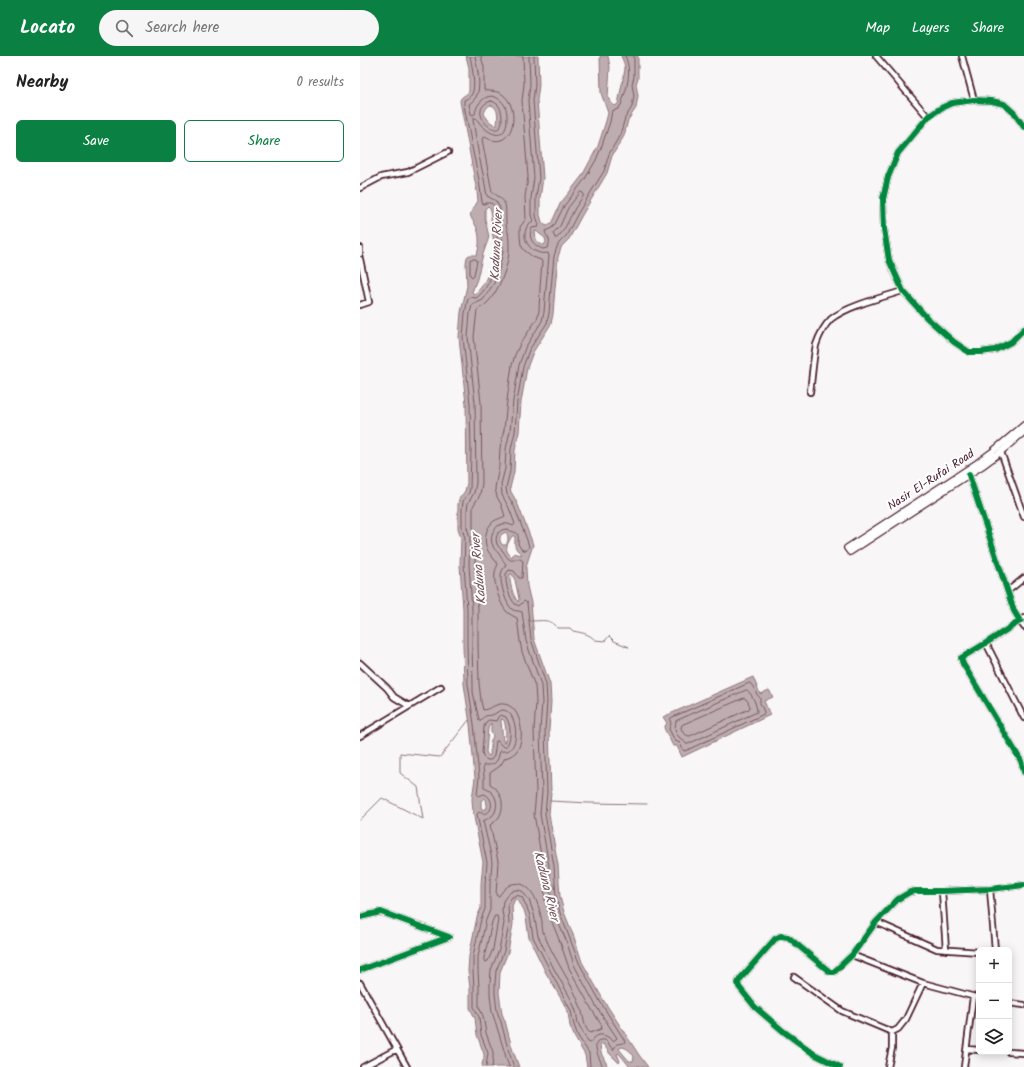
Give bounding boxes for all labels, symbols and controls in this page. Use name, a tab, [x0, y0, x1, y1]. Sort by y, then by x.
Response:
search box	[99, 10, 379, 46]
text: Locato	[20, 13, 75, 43]
text: Search here	[145, 16, 219, 40]
icon: search	[113, 17, 135, 39]
text: Map	[866, 17, 890, 39]
text: Layers	[912, 17, 950, 39]
text: Share	[972, 17, 1004, 39]
text: Nearby	[16, 69, 68, 96]
text: 0 results	[297, 72, 344, 93]
button: Save	[16, 120, 176, 162]
button: Share	[184, 120, 344, 162]
water label: Kaduna River	[485, 206, 509, 281]
street label: Nasir El-Rufai Road	[884, 444, 979, 515]
water label: Kaduna River	[465, 530, 493, 605]
water label: Kaduna River	[527, 849, 565, 926]
map controls	[976, 947, 1012, 1055]
button: +	[976, 947, 1012, 983]
button: −	[976, 983, 1012, 1019]
button: layers	[976, 1019, 1012, 1055]

